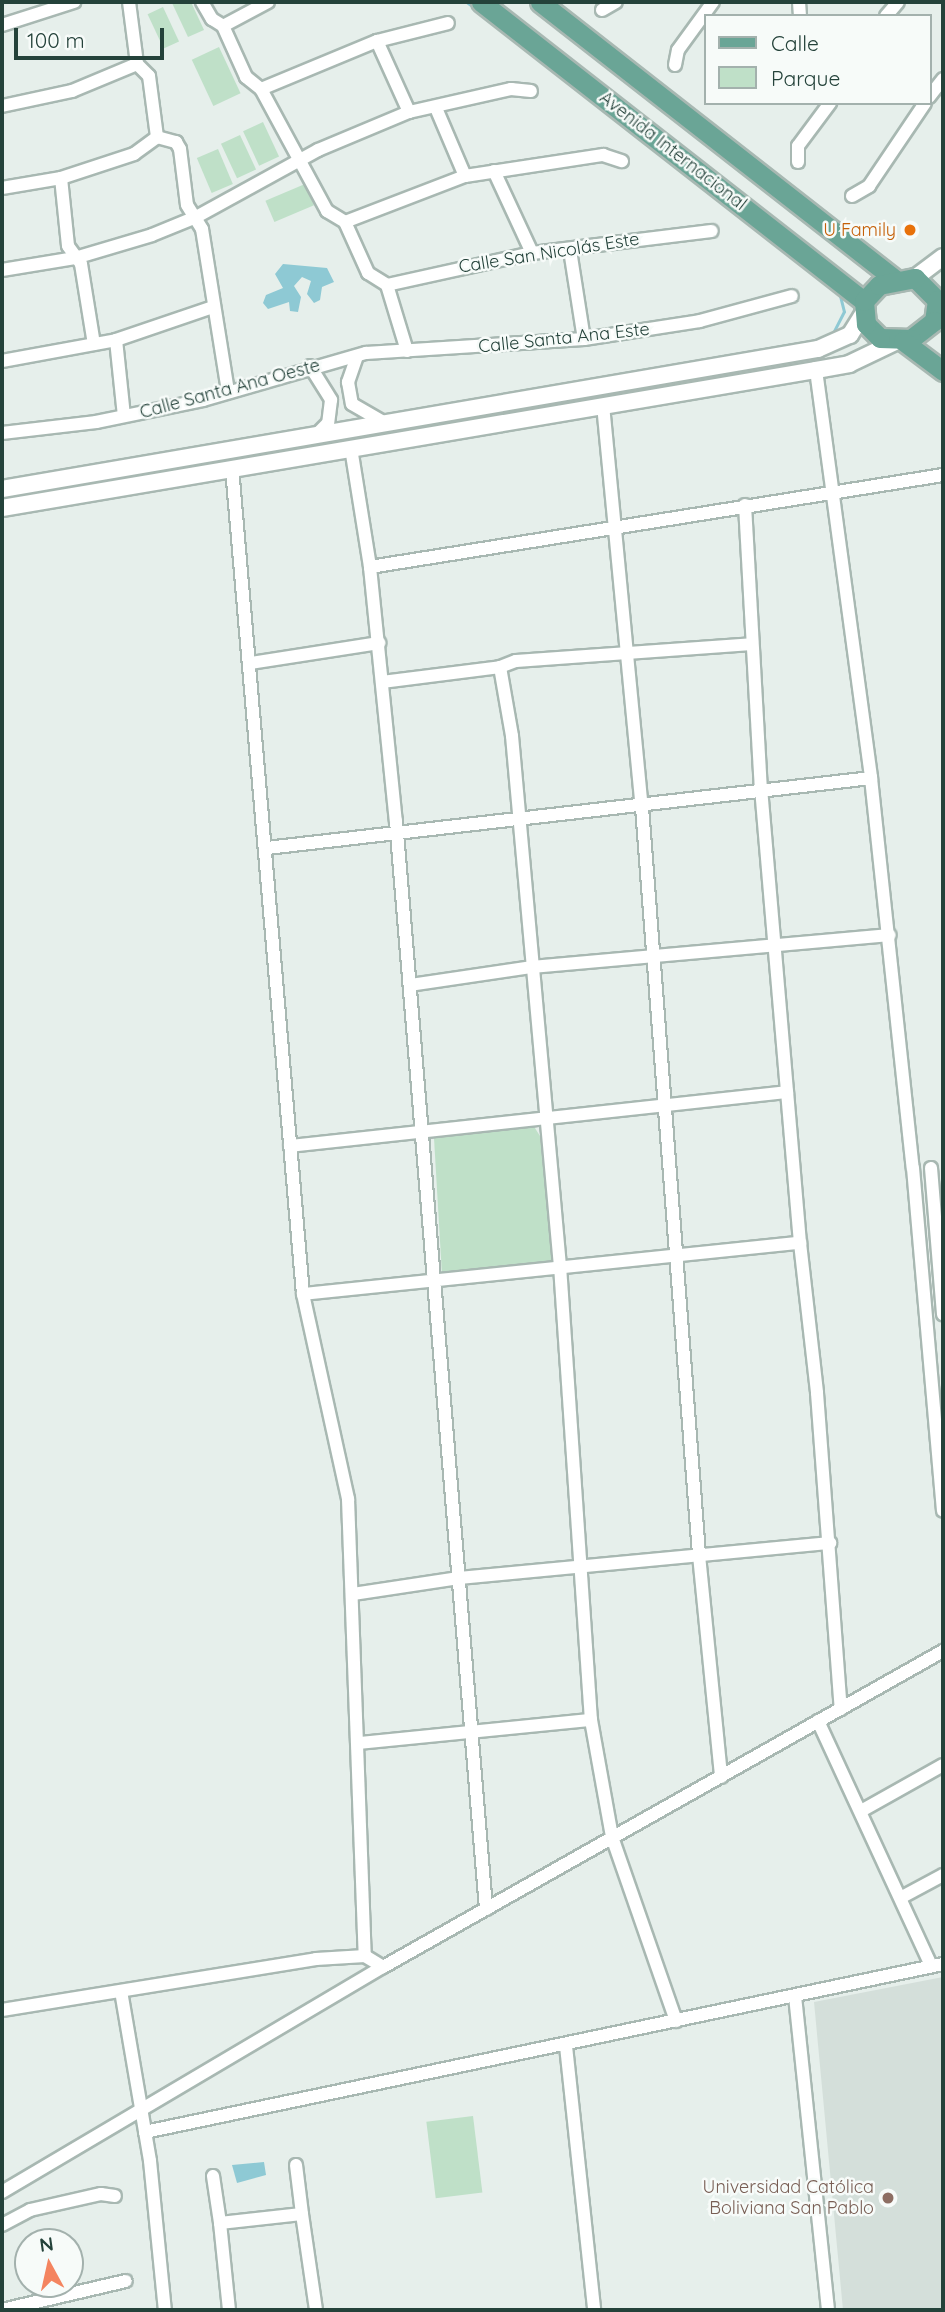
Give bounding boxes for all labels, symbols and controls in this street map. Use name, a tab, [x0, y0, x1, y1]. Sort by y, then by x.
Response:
scale bar	[18, 14, 168, 58]
legend	[704, 14, 931, 105]
text: 100 m	[27, 27, 85, 53]
text: Calle	[771, 30, 819, 56]
text: Parque	[771, 65, 840, 91]
street label: Avenida Internacional	[595, 87, 751, 215]
place label: U Family	[823, 219, 896, 241]
marker: U Family	[902, 222, 918, 238]
street label: Calle San Nicolás Este	[457, 228, 641, 278]
street label: Calle Santa Ana Este	[477, 318, 651, 358]
street label: Calle Santa Ana Oeste	[137, 355, 323, 423]
place label: Universidad Católica Boliviana San Pablo	[703, 2177, 874, 2220]
marker: Universidad Católica Boliviana San Pablo	[880, 2190, 896, 2206]
north arrow	[14, 2228, 84, 2298]
text: N	[38, 2231, 55, 2257]

